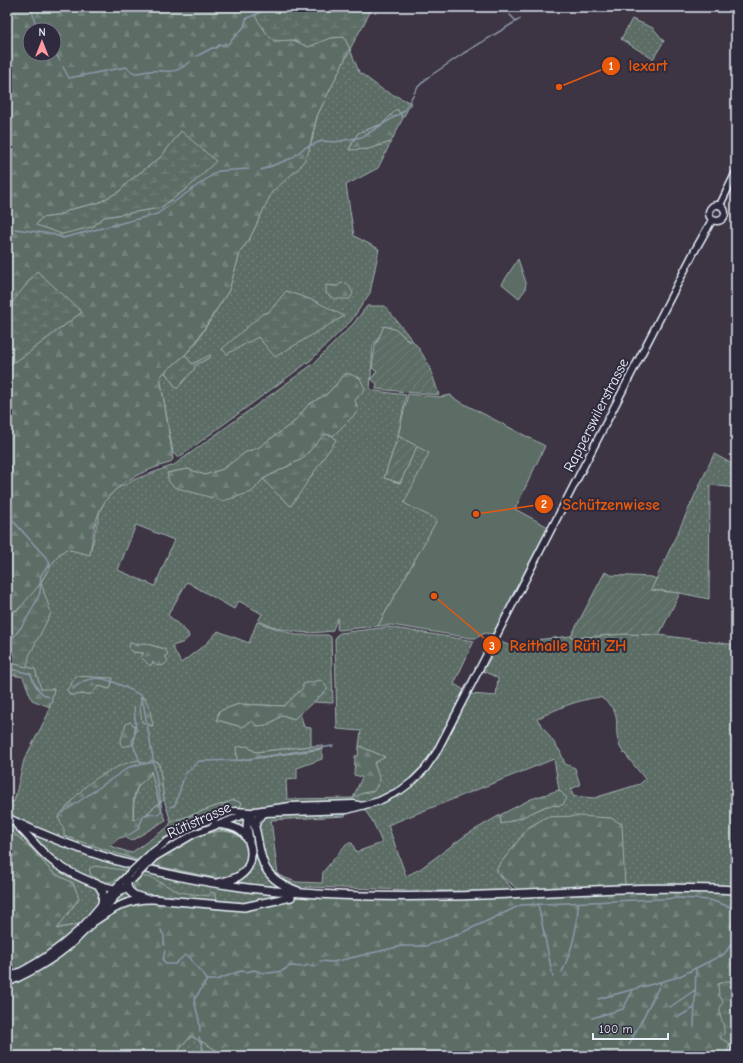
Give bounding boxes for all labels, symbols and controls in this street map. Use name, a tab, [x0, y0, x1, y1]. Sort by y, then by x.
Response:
north arrow	[22, 22, 62, 62]
text: N	[38, 26, 46, 39]
callout: lexart	[601, 52, 676, 80]
text: lexart	[629, 57, 668, 75]
text: 1	[609, 59, 614, 73]
street label: Rapperswilerstrasse	[560, 355, 633, 475]
callout: Schützenwiese	[534, 490, 667, 518]
text: Schützenwiese	[562, 496, 660, 514]
text: 2	[541, 497, 547, 511]
callout: Reithalle Rüti ZH	[482, 631, 635, 659]
text: Reithalle Rüti ZH	[509, 637, 627, 655]
text: 3	[489, 639, 495, 653]
street label: Rütistrasse	[164, 798, 234, 842]
scale bar	[593, 1015, 668, 1041]
text: 100 m	[599, 1022, 632, 1036]

